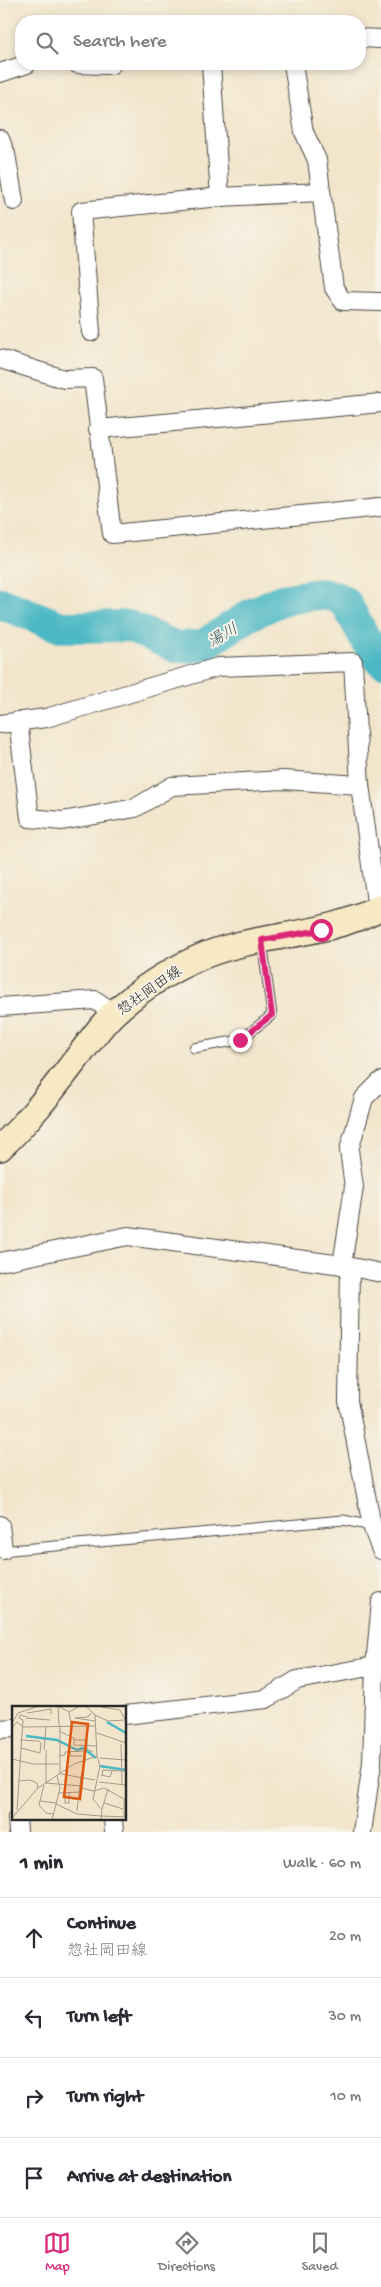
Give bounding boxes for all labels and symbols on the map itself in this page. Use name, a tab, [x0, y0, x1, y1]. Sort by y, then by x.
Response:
water label: 湯川	[205, 620, 242, 653]
route start	[310, 919, 333, 942]
street label: 惣社岡田線	[114, 962, 186, 1021]
route end	[229, 1029, 252, 1052]
inset map	[12, 1706, 126, 1820]

